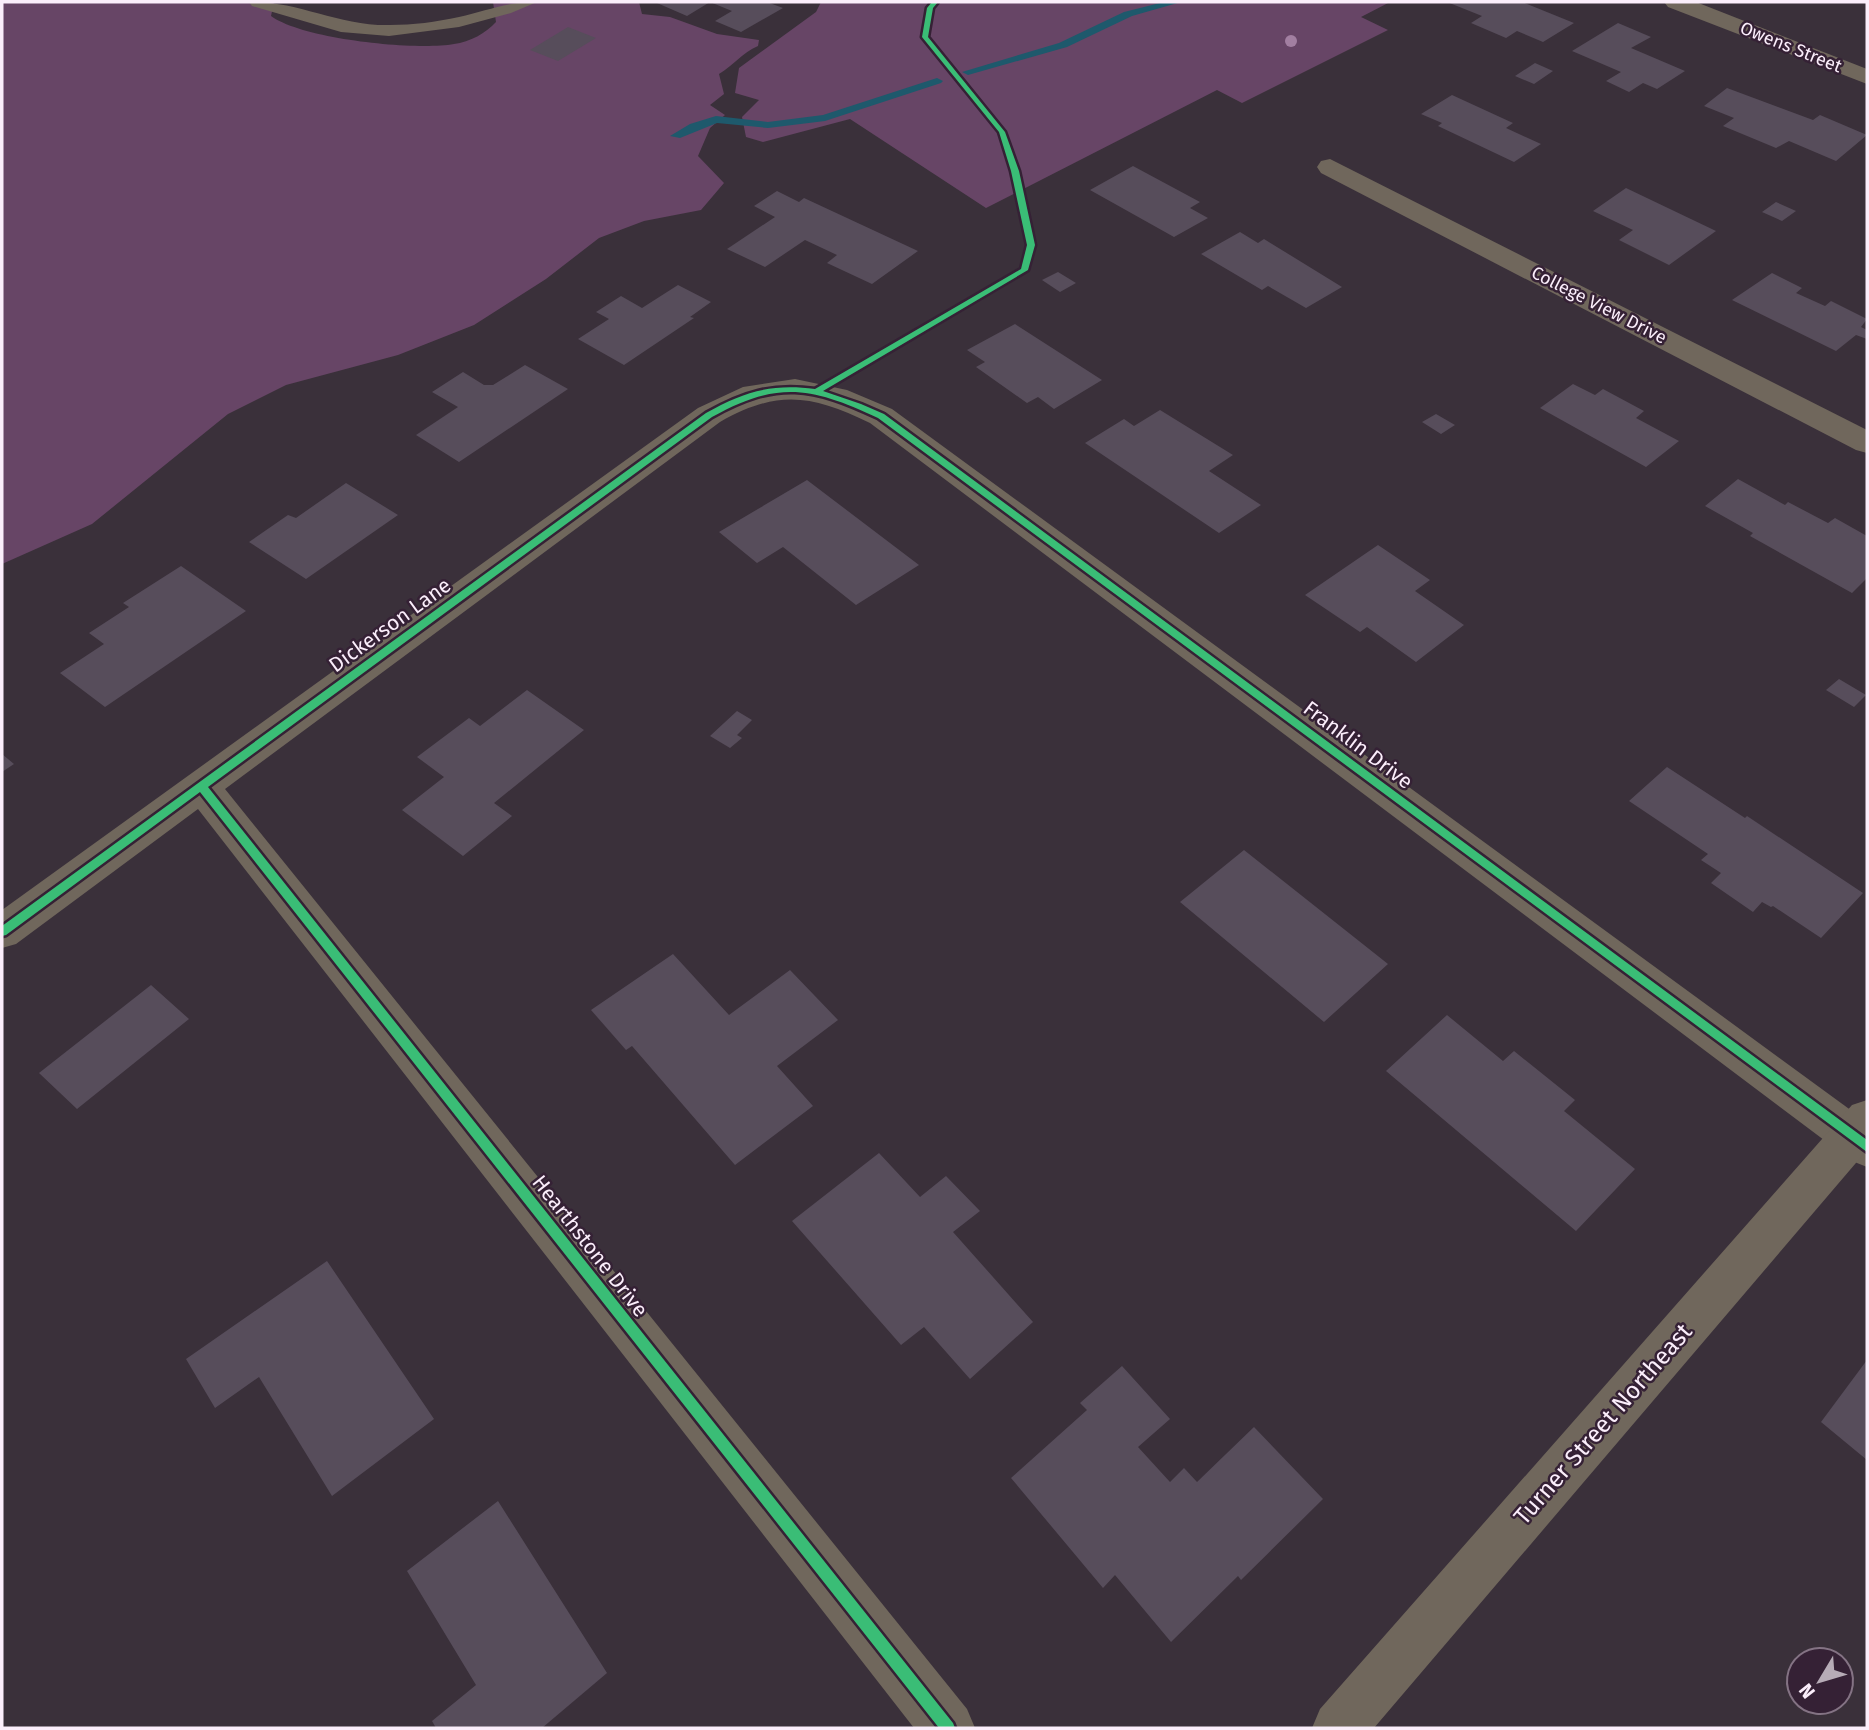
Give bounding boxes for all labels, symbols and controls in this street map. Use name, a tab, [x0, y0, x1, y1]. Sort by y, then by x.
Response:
street label: Owens Street	[1737, 17, 1846, 78]
street label: College View Drive	[1528, 261, 1670, 349]
street label: Dickerson Lane	[324, 572, 456, 678]
street label: Franklin Drive	[1298, 695, 1418, 795]
street label: Hearthstone Drive	[527, 1170, 653, 1322]
street label: Turner Street Northeast	[1508, 1318, 1698, 1530]
north arrow	[1785, 1646, 1855, 1716]
text: N	[1794, 1679, 1820, 1703]

